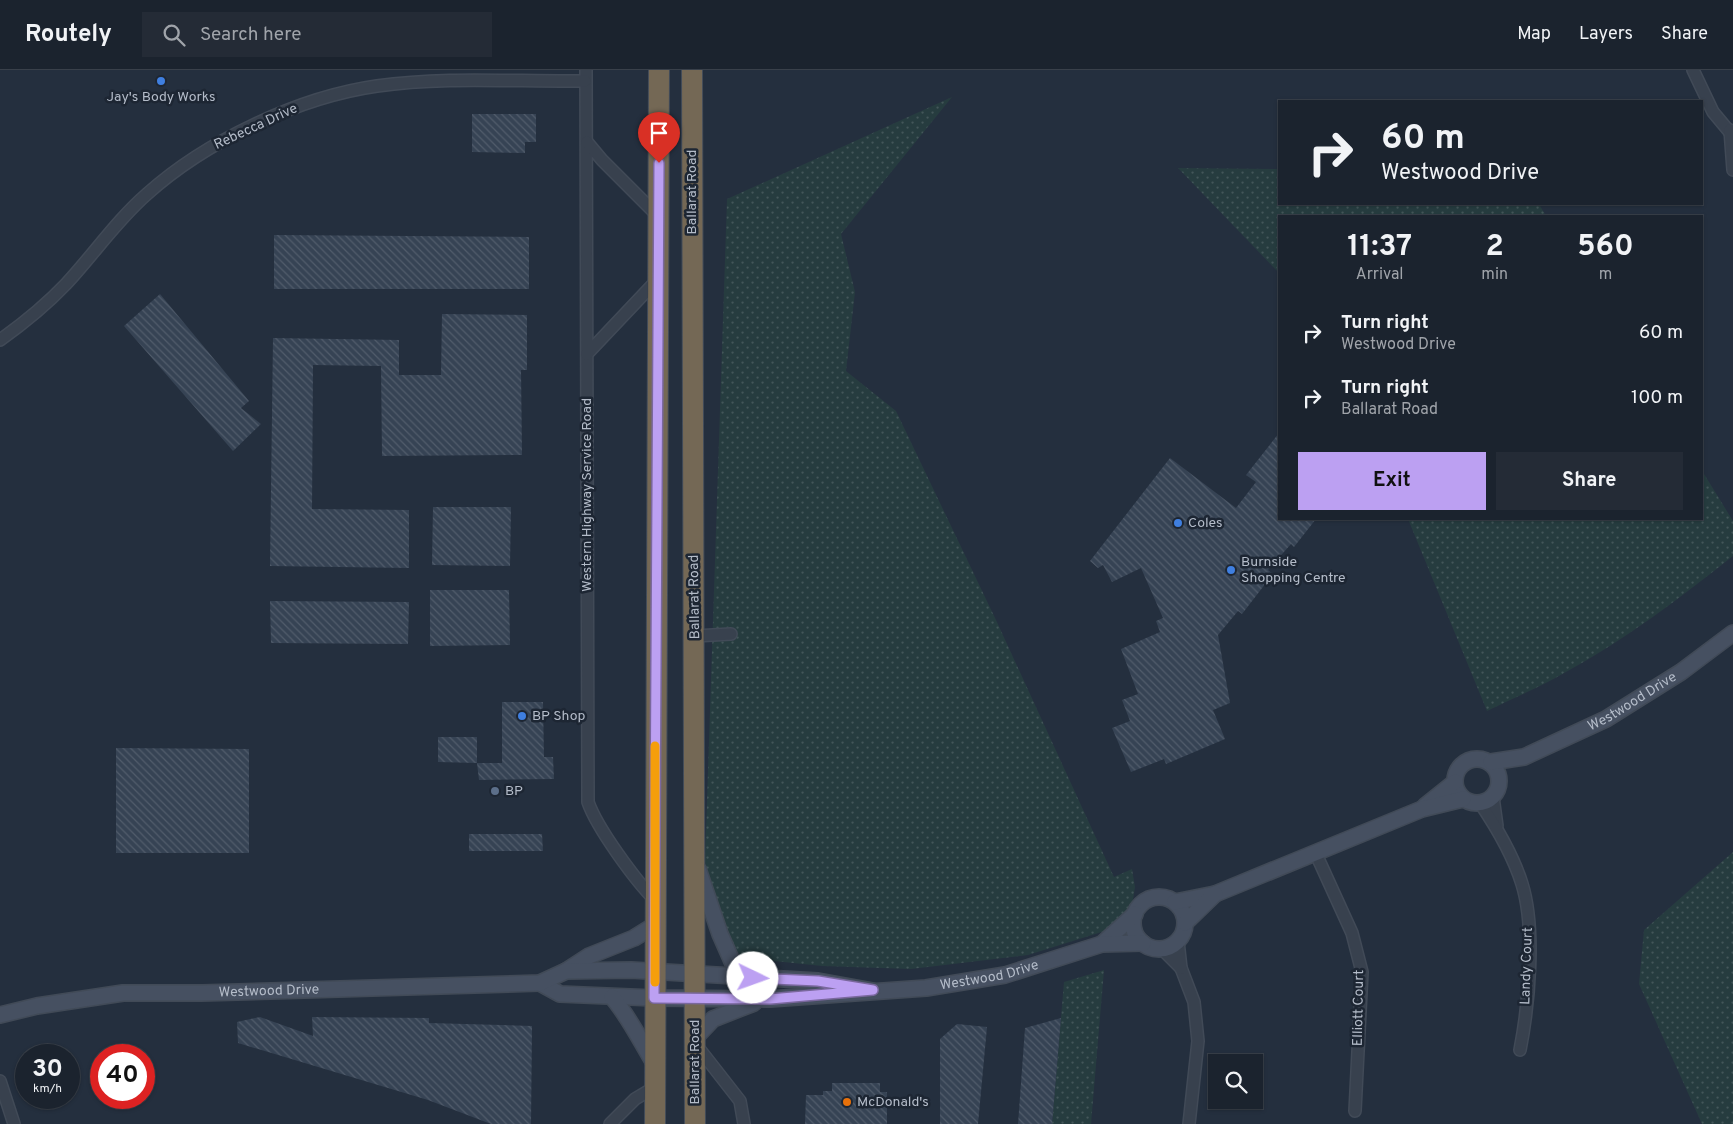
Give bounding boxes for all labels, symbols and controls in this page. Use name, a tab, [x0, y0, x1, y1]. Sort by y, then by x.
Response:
search box	[142, 12, 492, 57]
text: Routely	[25, 20, 112, 50]
icon: search	[160, 21, 188, 49]
text: Search here	[200, 23, 301, 47]
text: Map	[1517, 23, 1551, 46]
text: Layers	[1579, 23, 1633, 46]
text: Share	[1661, 23, 1708, 46]
marker: Jay's Body Works	[155, 75, 167, 87]
place label: Jay's Body Works	[106, 89, 216, 106]
street label: Rebecca Drive	[212, 100, 300, 154]
pin	[638, 112, 680, 163]
text: 60 m	[1381, 117, 1465, 161]
icon: arrive	[645, 119, 673, 147]
icon: right	[1298, 120, 1363, 185]
street label: Ballarat Road	[684, 150, 701, 234]
text: Westwood Drive	[1381, 160, 1539, 187]
text: 11:37	[1347, 229, 1412, 266]
text: 2	[1485, 229, 1504, 266]
text: 560	[1577, 229, 1634, 266]
text: Arrival	[1356, 265, 1404, 285]
text: min	[1481, 265, 1508, 285]
text: m	[1599, 265, 1612, 285]
text: Turn right	[1341, 311, 1429, 335]
icon: right	[1298, 319, 1326, 347]
text: 60 m	[1639, 321, 1683, 345]
text: Westwood Drive	[1341, 335, 1456, 355]
text: Turn right	[1341, 376, 1429, 400]
icon: right	[1298, 384, 1326, 412]
text: 100 m	[1631, 386, 1683, 410]
street label: Western Highway Service Road	[579, 398, 596, 592]
text: Ballarat Road	[1341, 400, 1438, 420]
button: Exit	[1298, 452, 1486, 510]
button: Share	[1496, 452, 1683, 510]
place label: Coles	[1188, 515, 1223, 532]
marker: Coles	[1172, 517, 1184, 529]
street label: Ballarat Road	[686, 554, 704, 640]
place label: Burnside Shopping Centre	[1241, 554, 1346, 587]
marker: Burnside Shopping Centre	[1225, 564, 1237, 576]
street label: Westwood Drive	[1585, 668, 1680, 735]
place label: BP Shop	[532, 708, 585, 725]
marker: BP Shop	[516, 710, 528, 722]
place label: BP	[505, 783, 523, 800]
marker: BP	[489, 785, 501, 797]
street label: Landy Court	[1517, 927, 1537, 1005]
position arrow	[726, 951, 778, 1003]
street label: Westwood Drive	[939, 956, 1041, 994]
street label: Elliott Court	[1350, 970, 1368, 1046]
street label: Westwood Drive	[218, 981, 320, 1001]
street label: Ballarat Road	[687, 1020, 704, 1104]
speed limit sign: 40	[90, 1044, 155, 1109]
text: 30	[32, 1054, 63, 1086]
map controls	[1208, 1054, 1263, 1109]
button: search	[1208, 1054, 1263, 1109]
text: km/h	[33, 1081, 62, 1097]
place label: McDonald's	[857, 1094, 929, 1111]
marker: McDonald's	[841, 1096, 853, 1108]

